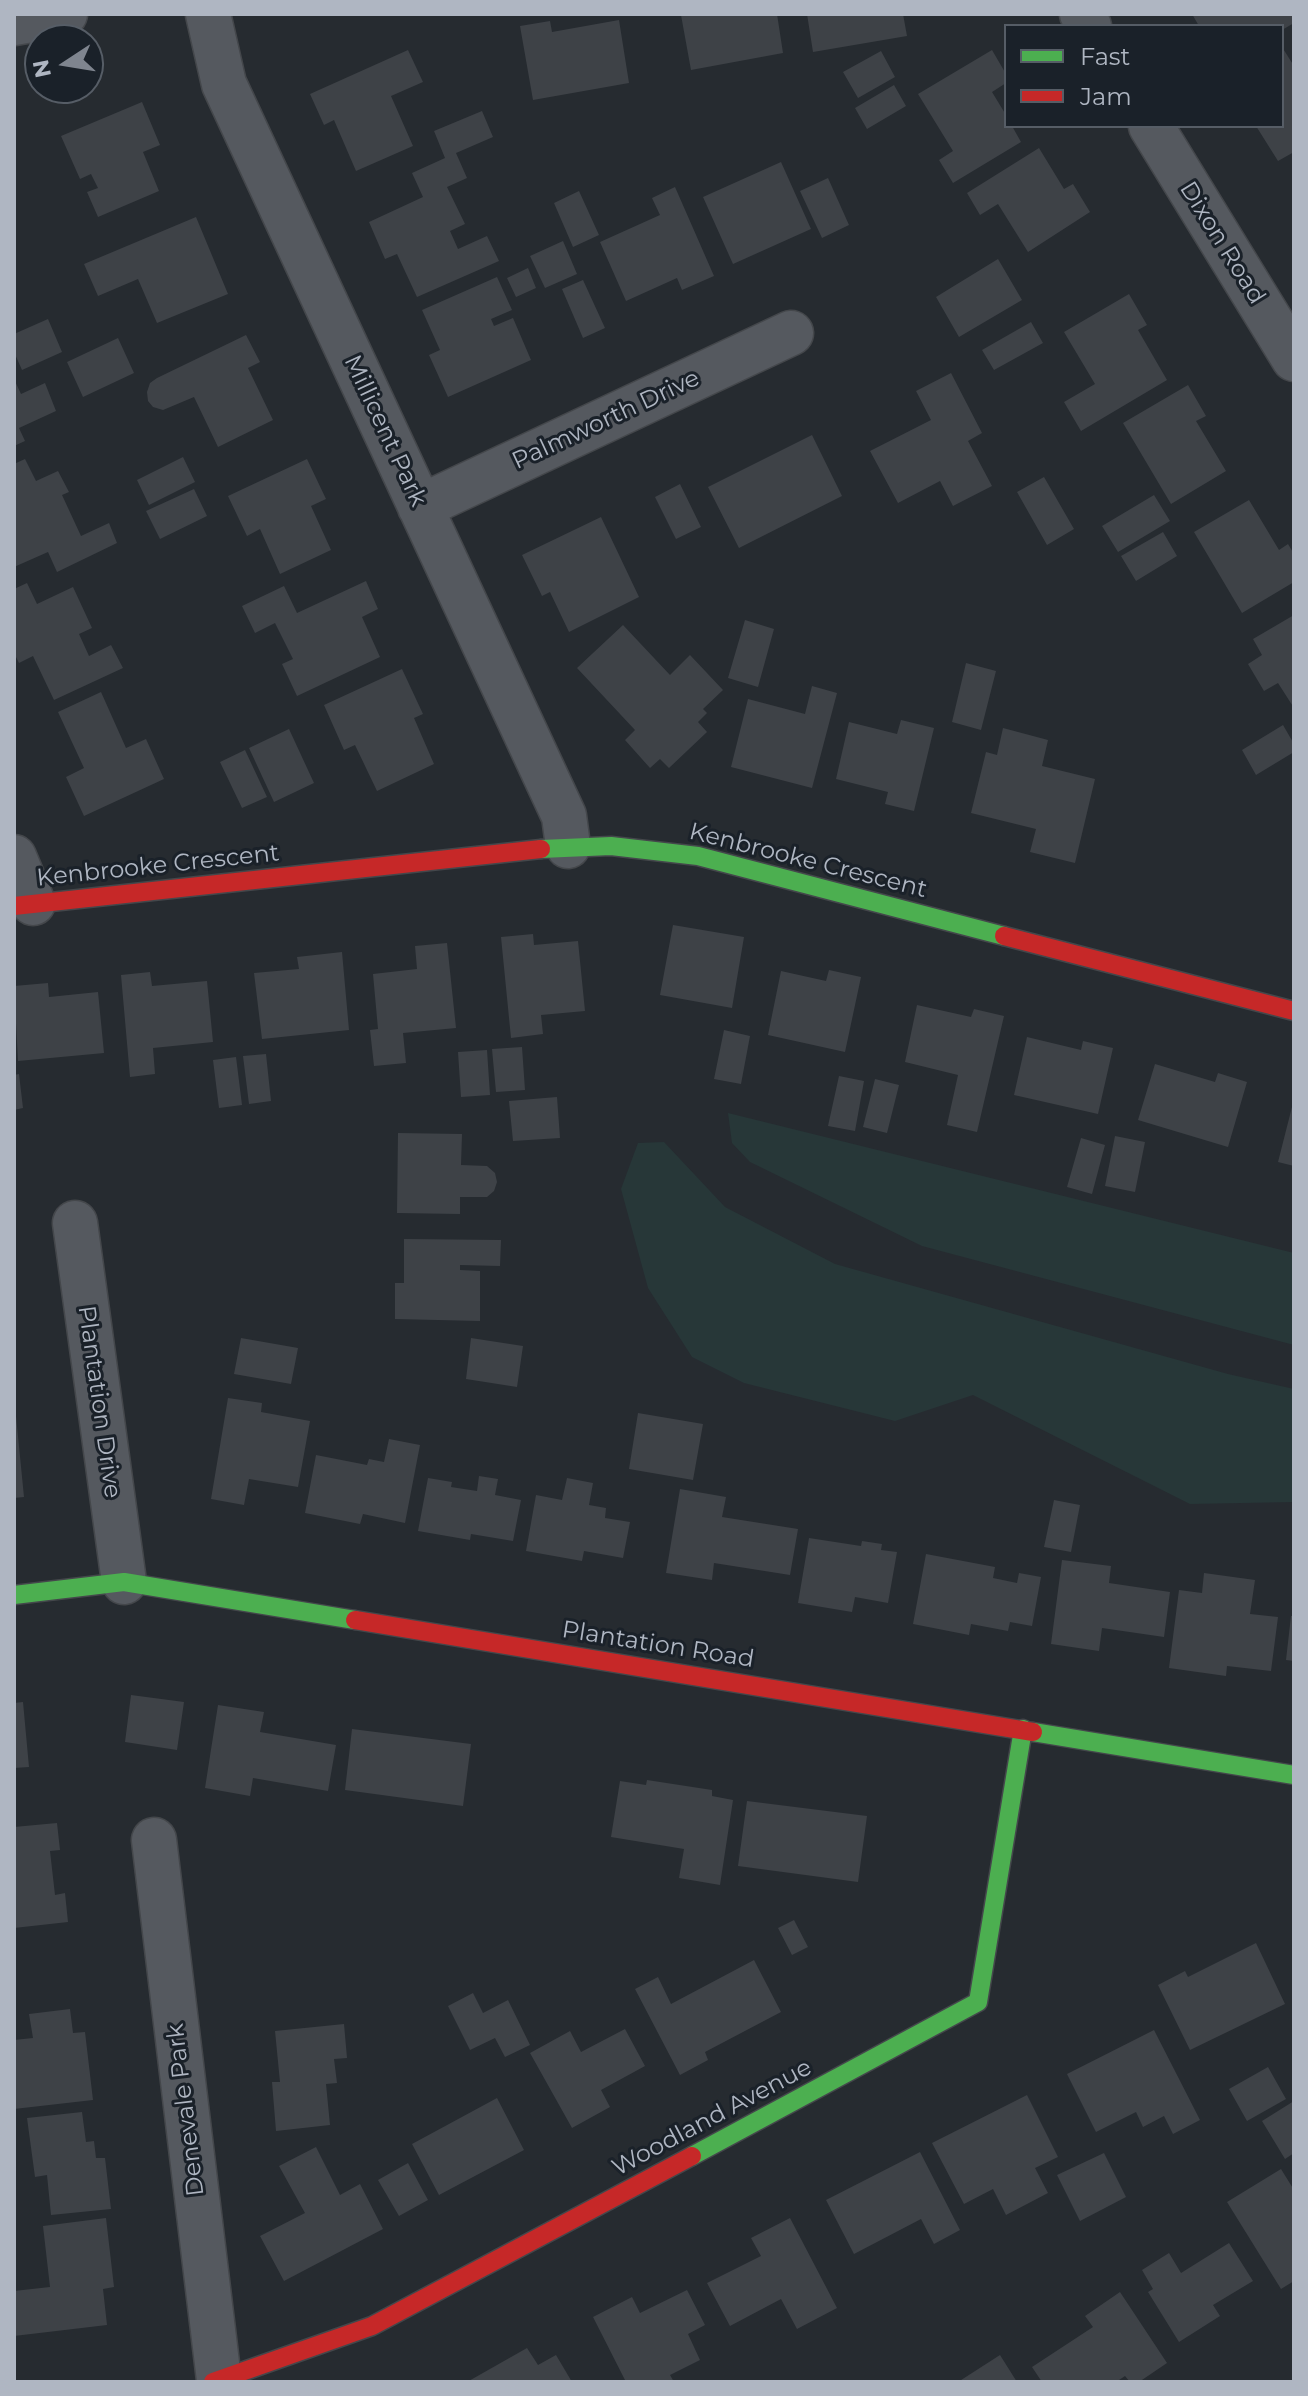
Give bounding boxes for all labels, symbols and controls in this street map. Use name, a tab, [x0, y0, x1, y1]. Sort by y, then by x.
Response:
north arrow	[24, 24, 104, 104]
legend	[1004, 24, 1284, 128]
text: Fast	[1080, 42, 1130, 71]
text: N	[27, 57, 57, 80]
text: Jam	[1080, 82, 1132, 111]
street label: Dixon Road	[1173, 176, 1271, 310]
street label: Millicent Park	[337, 351, 433, 511]
street label: Palmworth Drive	[508, 364, 704, 476]
street label: Kenbrooke Crescent	[686, 818, 930, 904]
street label: Kenbrooke Crescent	[35, 839, 281, 893]
street label: Plantation Drive	[71, 1304, 127, 1500]
street label: Plantation Road	[560, 1616, 756, 1674]
street label: Denevale Park	[161, 2022, 211, 2198]
street label: Woodland Avenue	[607, 2053, 817, 2183]

